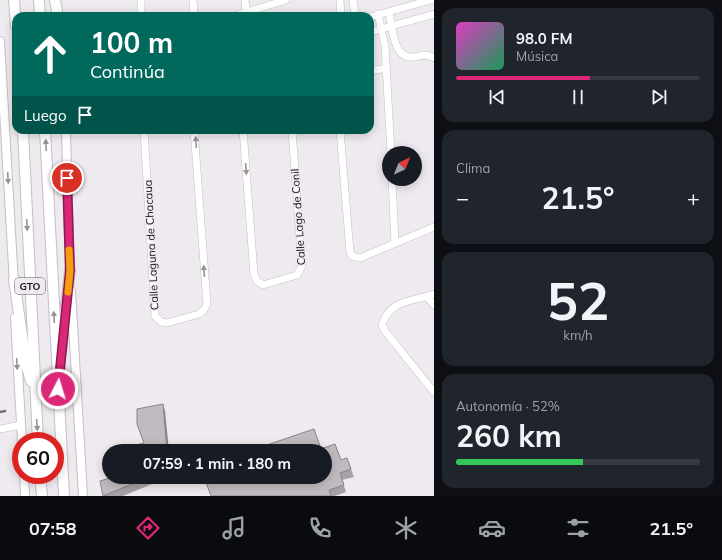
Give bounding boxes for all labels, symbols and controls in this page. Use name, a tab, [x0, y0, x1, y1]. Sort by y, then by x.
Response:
text: 100 m	[90, 25, 173, 60]
icon: ahead	[24, 28, 76, 80]
text: 98.0 FM	[516, 29, 572, 48]
text: Música	[516, 48, 558, 64]
text: Continúa	[90, 60, 165, 83]
icon: previous	[486, 86, 508, 108]
icon: pause	[567, 86, 589, 108]
icon: next	[648, 86, 670, 108]
icon: arrive	[74, 104, 96, 126]
text: Luego	[24, 106, 66, 125]
one-way arrow	[192, 136, 199, 148]
one-way arrow	[43, 138, 49, 151]
north arrow	[382, 146, 422, 186]
map controls	[382, 146, 422, 186]
text: Clima	[456, 160, 490, 176]
pin	[50, 161, 84, 195]
one-way arrow	[242, 163, 249, 175]
icon: arrive	[56, 167, 78, 189]
street label: Calle Lago de Conil	[288, 168, 308, 266]
one-way arrow	[5, 172, 11, 185]
street label: Calle Laguna de Chacaua	[141, 179, 161, 311]
text: 21.5°	[542, 179, 614, 217]
text: −	[456, 184, 469, 212]
text: +	[687, 184, 700, 212]
one-way arrow	[24, 219, 30, 232]
one-way arrow	[201, 265, 208, 277]
text: 52	[547, 268, 609, 333]
road number: GTO	[15, 278, 45, 294]
one-way arrow	[51, 311, 58, 323]
text: km/h	[563, 327, 593, 343]
one-way arrow	[14, 358, 21, 370]
position arrow	[37, 368, 79, 410]
text: Autonomía · 52%	[456, 398, 560, 414]
text: 260 km	[456, 417, 562, 455]
one-way arrow	[33, 419, 40, 431]
speed limit sign: 60	[12, 432, 64, 484]
text: 07:59 · 1 min · 180 m	[143, 454, 291, 473]
icon: directions	[134, 514, 162, 542]
icon: music	[220, 514, 248, 542]
icon: phone	[306, 514, 334, 542]
icon: climate	[392, 514, 420, 542]
icon: car	[478, 514, 506, 542]
icon: filters	[564, 514, 592, 542]
text: 07:58	[29, 517, 77, 540]
text: 21.5°	[649, 517, 693, 540]

